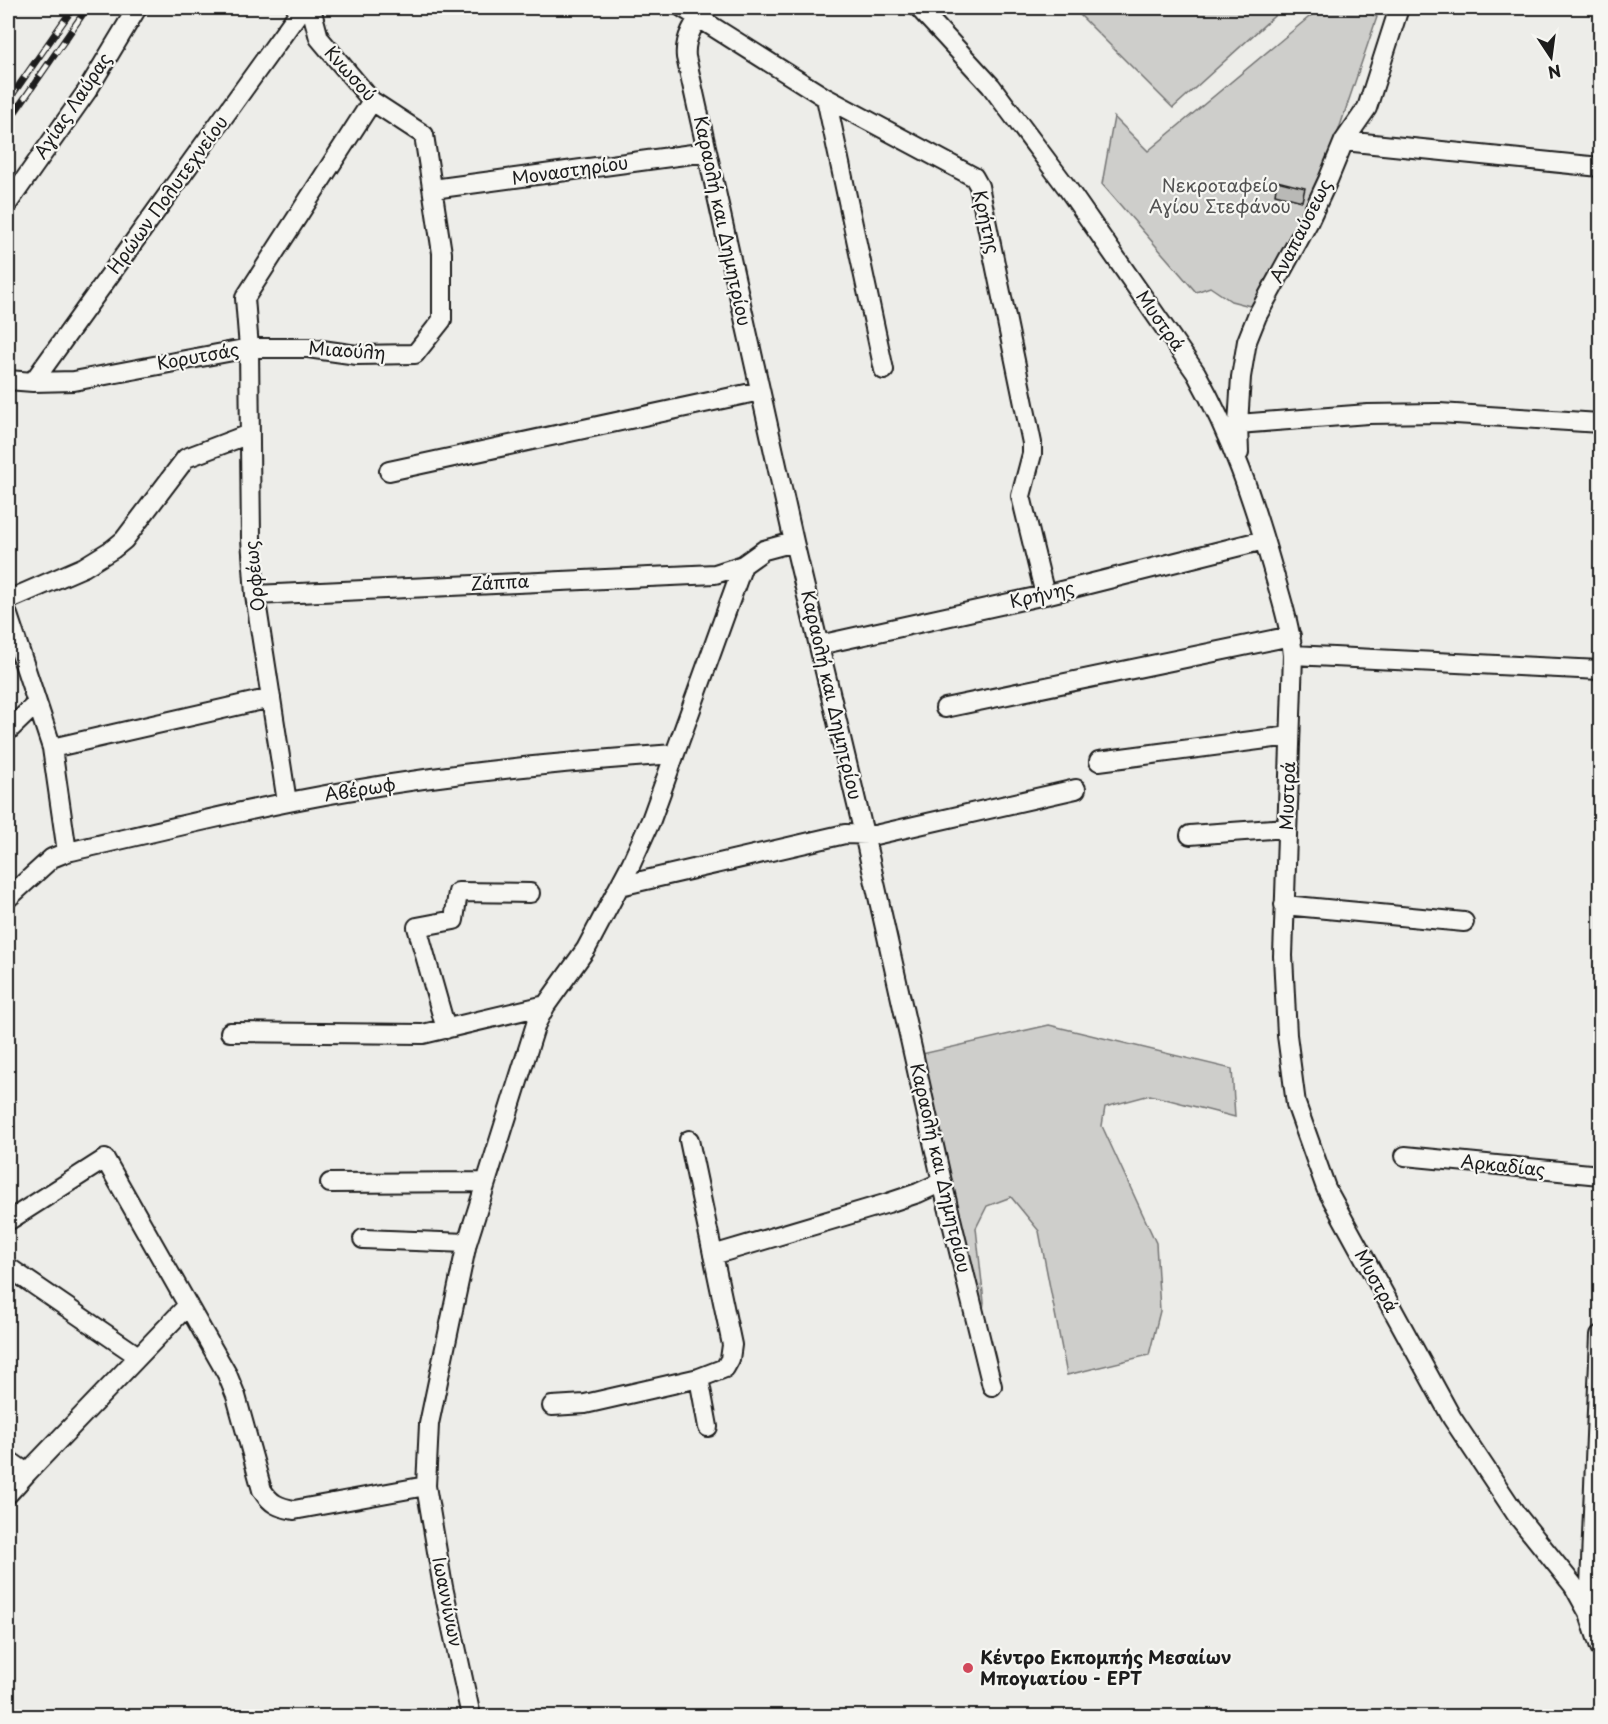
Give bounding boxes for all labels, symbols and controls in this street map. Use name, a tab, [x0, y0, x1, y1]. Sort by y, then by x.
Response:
north arrow	[1521, 27, 1581, 87]
street label: Κνωσού	[319, 39, 383, 107]
street label: Αγίας Λαύρας	[26, 47, 117, 164]
text: N	[1546, 59, 1563, 86]
street label: Ηρώων Πολυτεχνείου	[100, 109, 234, 279]
street label: Καραολή και Δημητρίου	[688, 113, 759, 328]
street label: Μοναστηρίου	[510, 148, 630, 191]
park label: Νεκροταφείο Αγίου Στεφάνου	[1149, 171, 1291, 219]
street label: Αναπαύσεως	[1262, 174, 1337, 287]
street label: Κρήτης	[967, 187, 1008, 256]
street label: Μυστρά	[1130, 284, 1192, 356]
street label: Μιαούλη	[308, 333, 387, 366]
street label: Κορυτσάς	[155, 335, 241, 376]
street label: Ορφέως	[236, 539, 271, 613]
street label: Ζάππα	[470, 566, 530, 597]
street label: Κρήνης	[1007, 573, 1077, 614]
street label: Καραολή και Δημητρίου	[795, 587, 870, 802]
street label: Μυστρά	[1272, 761, 1301, 831]
street label: Αβέρωφ	[322, 770, 397, 807]
street label: Καραολή και Δημητρίου	[904, 1060, 979, 1275]
street label: Αρκαδίας	[1460, 1147, 1547, 1182]
street label: Μυστρά	[1349, 1243, 1406, 1317]
street label: Ιωαννίνων	[426, 1554, 470, 1649]
place label: Κέντρο Εκπομπής Μεσαίων Μπογιατίου - ΕΡΤ	[980, 1643, 1232, 1691]
marker: Κέντρο Εκπομπής Μεσαίων Μπογιατίου - ΕΡΤ	[961, 1661, 975, 1675]

